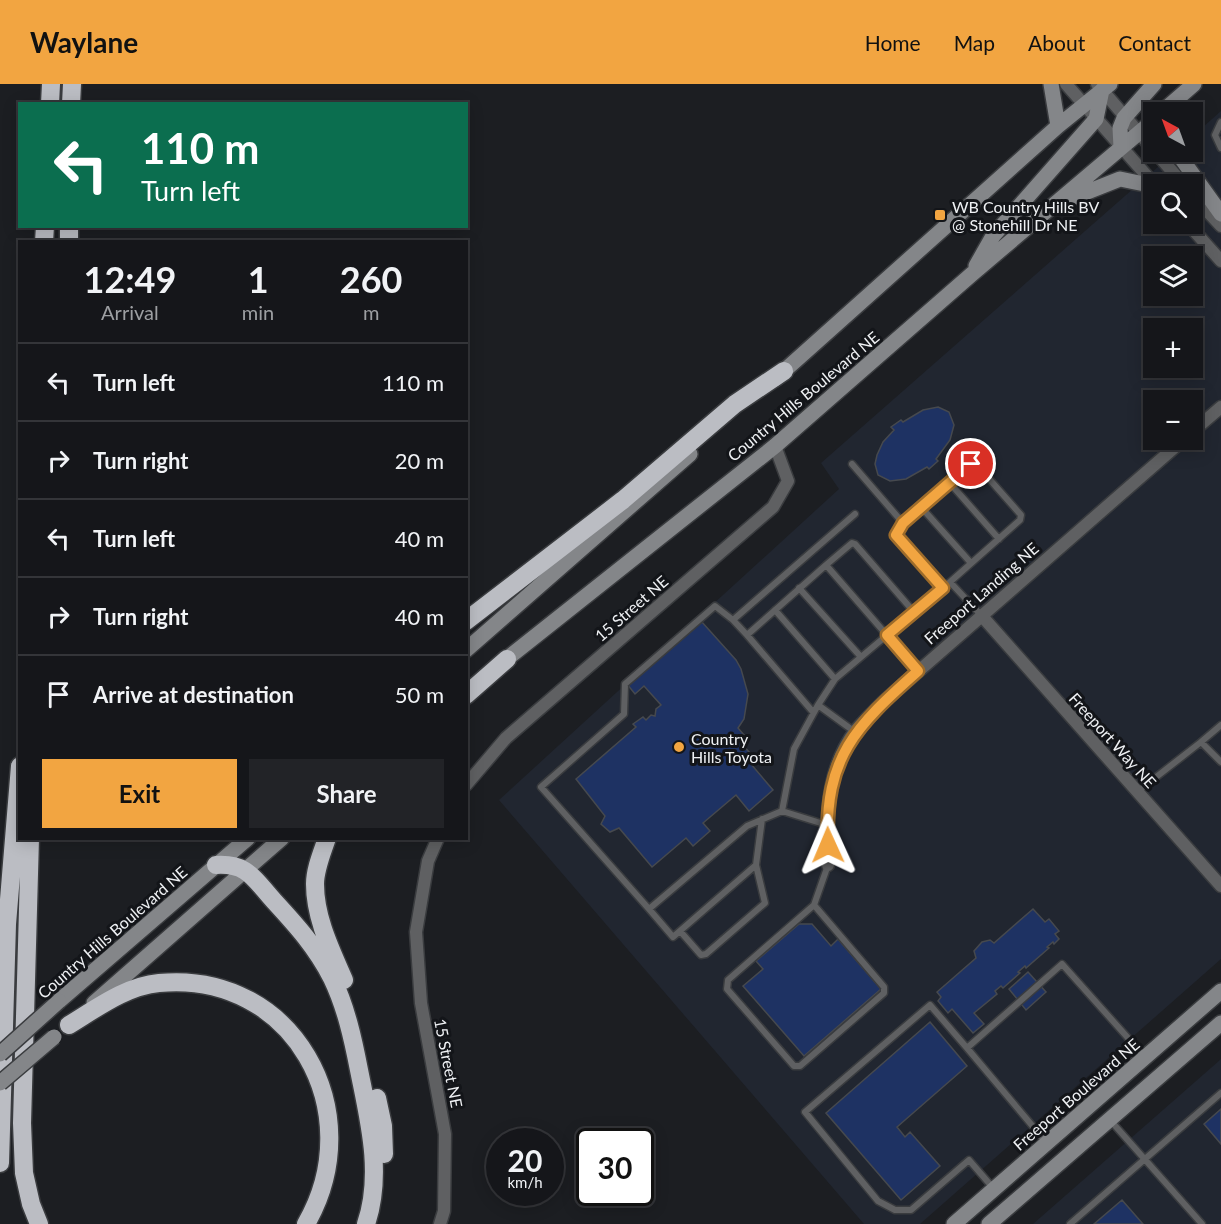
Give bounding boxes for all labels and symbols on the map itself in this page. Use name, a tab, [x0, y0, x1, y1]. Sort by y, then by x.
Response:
north arrow	[1143, 102, 1203, 162]
place label: WB Country Hills BV @ Stonehill Dr NE	[952, 197, 1099, 234]
marker: WB Country Hills BV @ Stonehill Dr NE	[933, 208, 947, 222]
street label: Country Hills Boulevard NE	[723, 327, 883, 465]
pin	[945, 438, 996, 489]
street label: Freeport Landing NE	[920, 538, 1042, 648]
street label: 15 Street NE	[591, 571, 671, 645]
street label: Freeport Way NE	[1065, 689, 1161, 791]
place label: Country Hills Toyota	[691, 729, 772, 766]
marker: Country Hills Toyota	[672, 740, 686, 754]
position arrow	[796, 813, 860, 877]
street label: Country Hills Boulevard NE	[33, 862, 191, 1002]
street label: 15 Street NE	[431, 1017, 467, 1109]
street label: Freeport Boulevard NE	[1009, 1034, 1143, 1154]
speed limit sign: 30	[576, 1128, 654, 1206]

